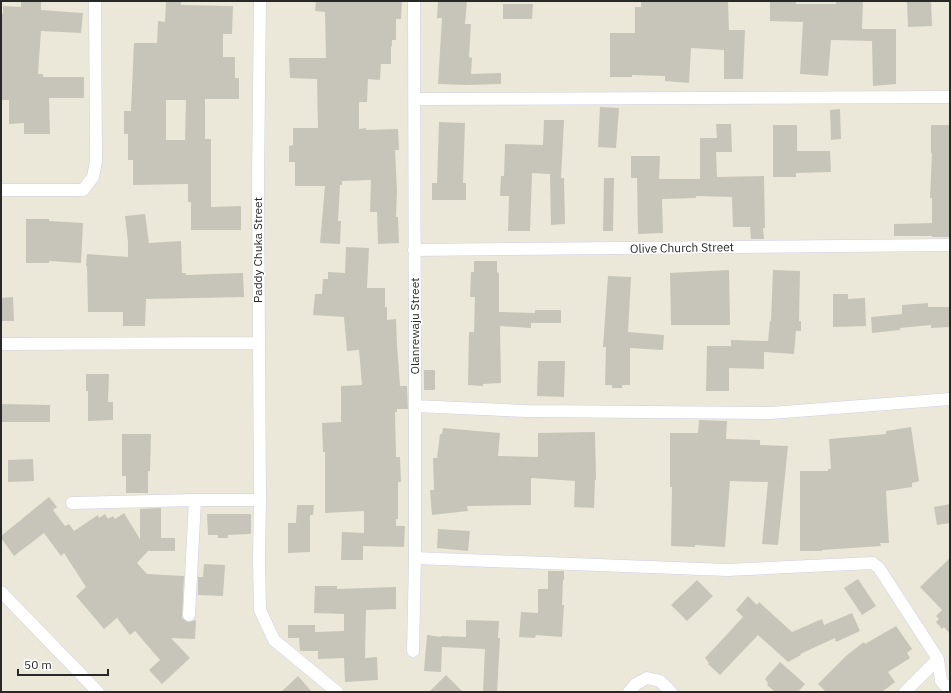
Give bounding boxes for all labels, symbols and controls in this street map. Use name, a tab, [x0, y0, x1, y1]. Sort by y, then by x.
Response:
street label: Paddy Chuka Street	[250, 197, 265, 303]
street label: Olive Church Street	[630, 239, 734, 256]
street label: Olanrewaju Street	[407, 278, 422, 374]
scale bar	[18, 651, 108, 677]
text: 50 m	[24, 657, 52, 672]

